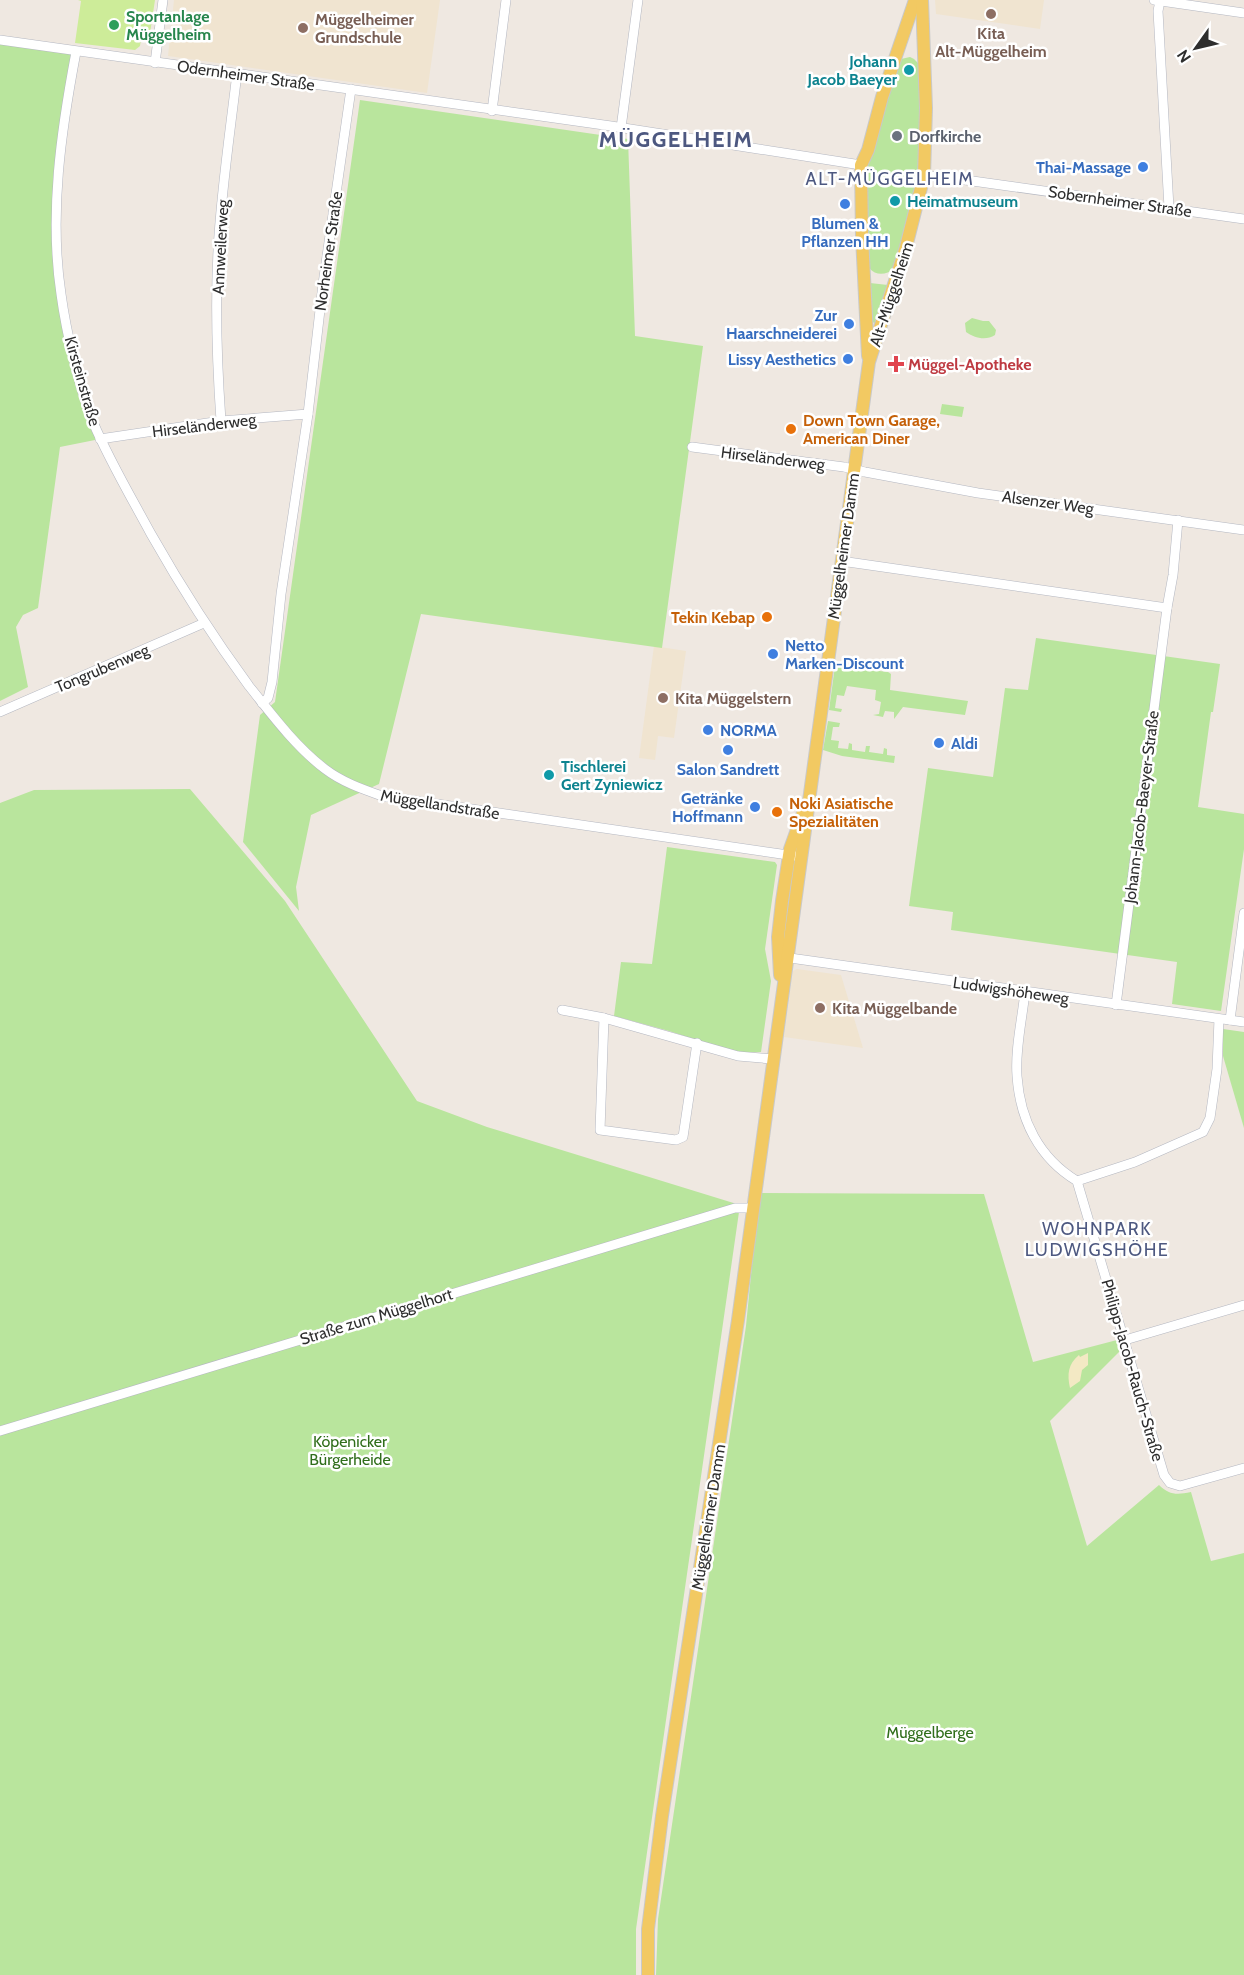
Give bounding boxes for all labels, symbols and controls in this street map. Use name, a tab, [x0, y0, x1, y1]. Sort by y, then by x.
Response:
place label: Sportanlage Müggelheim	[126, 7, 211, 44]
marker: Kita Alt-Müggelheim	[984, 7, 998, 21]
place label: Müggelheimer Grundschule	[315, 10, 414, 47]
marker: Sportanlage Müggelheim	[107, 18, 121, 32]
north arrow	[1166, 18, 1226, 78]
marker: Müggelheimer Grundschule	[296, 21, 310, 35]
place label: Kita Alt-Müggelheim	[935, 24, 1047, 61]
text: N	[1173, 46, 1195, 66]
place label: Johann Jacob Baeyer	[807, 52, 898, 89]
street label: Odernheimer Straße	[176, 56, 316, 95]
marker: Johann Jacob Baeyer	[902, 63, 916, 77]
district label: MÜGGELHEIM	[599, 126, 753, 153]
place label: Dorfkirche	[909, 127, 981, 146]
marker: Dorfkirche	[890, 129, 904, 143]
place label: Thai-Massage	[1036, 158, 1131, 177]
marker: Thai-Massage	[1136, 160, 1150, 174]
district label: ALT-MÜGGELHEIM	[806, 168, 974, 190]
street label: Sobernheimer Straße	[1047, 182, 1193, 221]
street label: Norheimer Straße	[311, 190, 346, 312]
place label: Heimatmuseum	[907, 192, 1018, 211]
marker: Heimatmuseum	[888, 194, 902, 208]
marker: Blumen & Pflanzen HH	[838, 197, 852, 211]
street label: Annweilerweg	[209, 198, 233, 295]
place label: Blumen & Pflanzen HH	[801, 214, 889, 251]
street label: Alt-Müggelheim	[866, 239, 917, 349]
place label: Zur Haarschneiderei	[726, 306, 838, 343]
marker: Zur Haarschneiderei	[842, 317, 856, 331]
street label: Kirsteinstraße	[61, 334, 104, 428]
place label: Lissy Aesthetics	[728, 350, 836, 369]
marker: Lissy Aesthetics	[841, 352, 855, 366]
place label: Müggel-Apotheke	[908, 355, 1031, 374]
marker: Müggel-Apotheke	[889, 357, 903, 371]
street label: Hirseländerweg	[151, 410, 258, 441]
place label: Down Town Garage, American Diner	[803, 411, 940, 448]
marker: Down Town Garage, American Diner	[784, 422, 798, 436]
street label: Hirseländerweg	[720, 443, 827, 474]
street label: Müggelheimer Damm	[824, 472, 863, 620]
street label: Alsenzer Weg	[1001, 487, 1096, 518]
place label: Tekin Kebap	[671, 608, 755, 627]
marker: Tekin Kebap	[760, 610, 774, 624]
place label: Netto Marken-Discount	[785, 636, 905, 673]
street label: Tongrubenweg	[52, 640, 153, 697]
marker: Netto Marken-Discount	[766, 647, 780, 661]
place label: Kita Müggelstern	[675, 689, 791, 708]
marker: Kita Müggelstern	[656, 691, 670, 705]
street label: Johann-Jacob-Baeyer-Straße	[1120, 710, 1163, 906]
place label: NORMA	[720, 721, 777, 740]
marker: NORMA	[701, 723, 715, 737]
place label: Aldi	[951, 734, 978, 753]
marker: Aldi	[932, 736, 946, 750]
marker: Salon Sandrett	[721, 743, 735, 757]
place label: Tischlerei Gert Zyniewicz	[561, 757, 663, 794]
place label: Salon Sandrett	[677, 760, 780, 779]
marker: Tischlerei Gert Zyniewicz	[542, 768, 556, 782]
street label: Müggellandstraße	[379, 786, 501, 823]
place label: Getränke Hoffmann	[672, 789, 743, 826]
place label: Noki Asiatische Spezialitäten	[789, 794, 893, 831]
marker: Getränke Hoffmann	[748, 800, 762, 814]
marker: Noki Asiatische Spezialitäten	[770, 805, 784, 819]
street label: Ludwigshöheweg	[952, 973, 1071, 1008]
place label: Kita Müggelbande	[832, 999, 957, 1018]
marker: Kita Müggelbande	[813, 1001, 827, 1015]
district label: WOHNPARK LUDWIGSHÖHE	[1025, 1218, 1169, 1261]
street label: Philipp-Jacob-Rauch-Straße	[1097, 1277, 1168, 1463]
street label: Straße zum Müggelhort	[298, 1284, 455, 1349]
park label: Köpenicker Bürgerheide	[309, 1432, 391, 1469]
street label: Müggelheimer Damm	[688, 1443, 729, 1591]
park label: Müggelberge	[886, 1723, 974, 1742]

